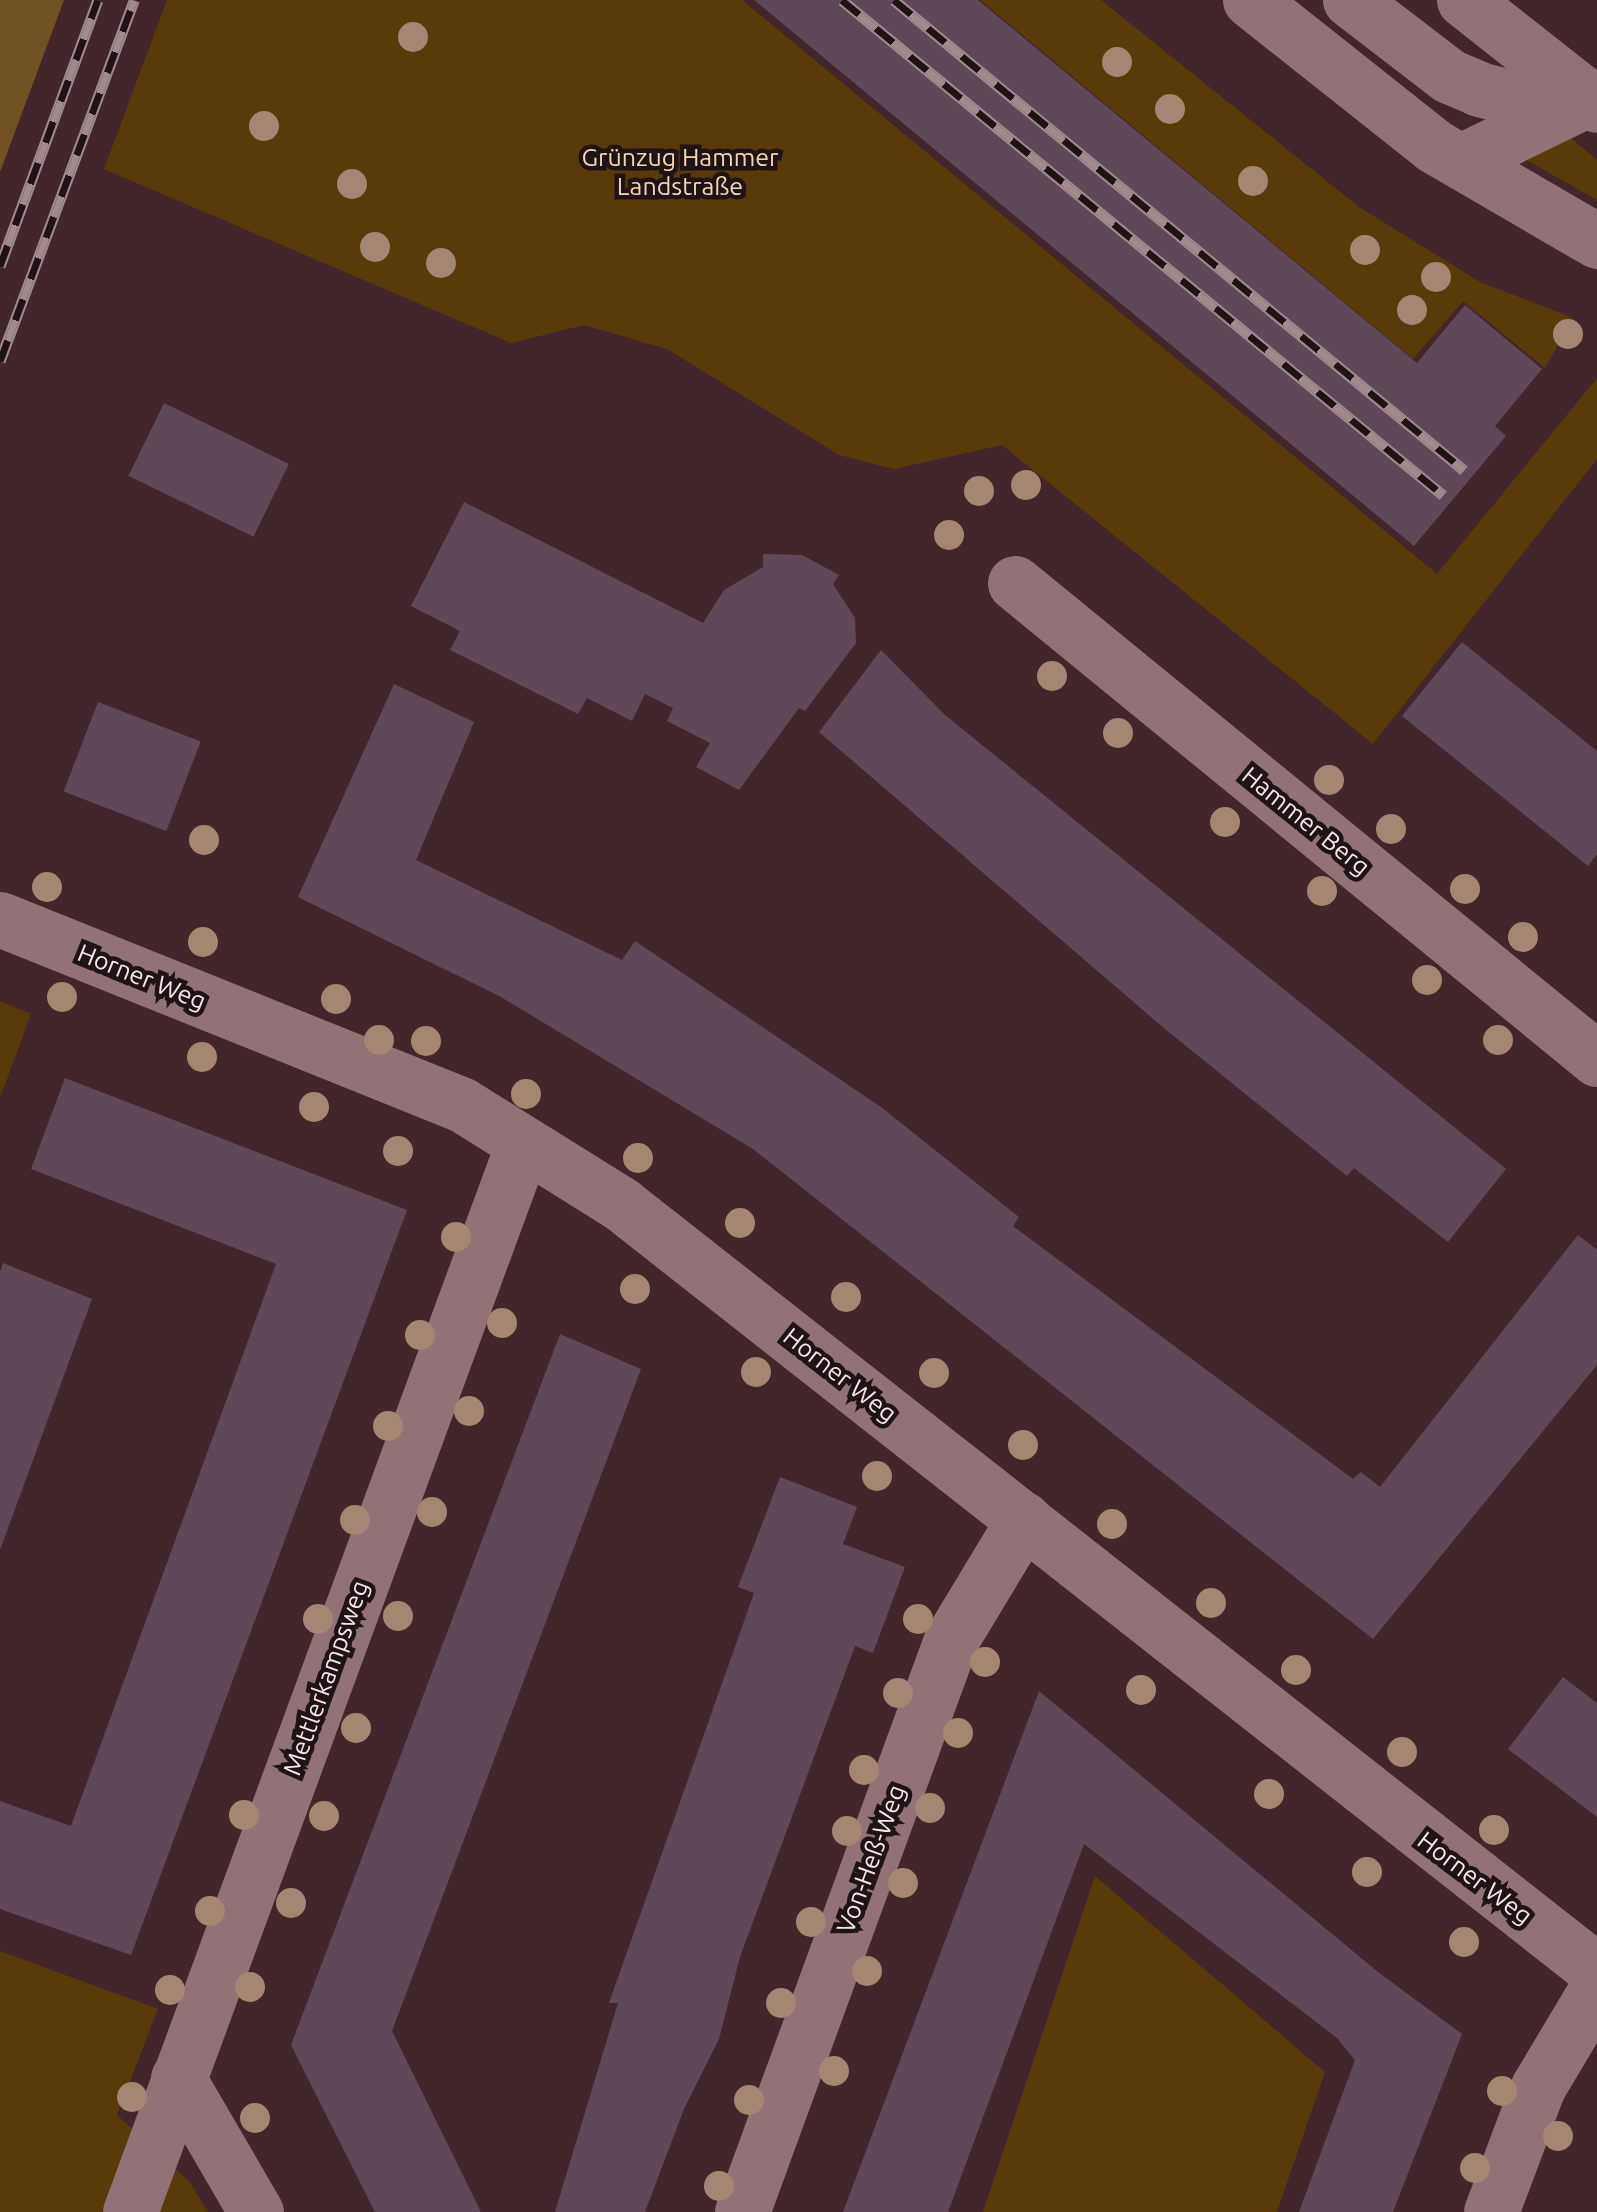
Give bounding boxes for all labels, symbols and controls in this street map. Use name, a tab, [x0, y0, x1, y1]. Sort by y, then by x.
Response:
park label: Grünzug Hammer Landstraße	[581, 143, 779, 202]
street label: Hammer Berg	[1236, 760, 1376, 882]
street label: Horner Weg	[73, 938, 211, 1016]
street label: Horner Weg	[777, 1321, 903, 1429]
street label: Mettlerkampsweg	[277, 1577, 375, 1779]
street label: Von-Heß-Weg	[830, 1781, 912, 1937]
street label: Horner Weg	[1412, 1825, 1538, 1931]

